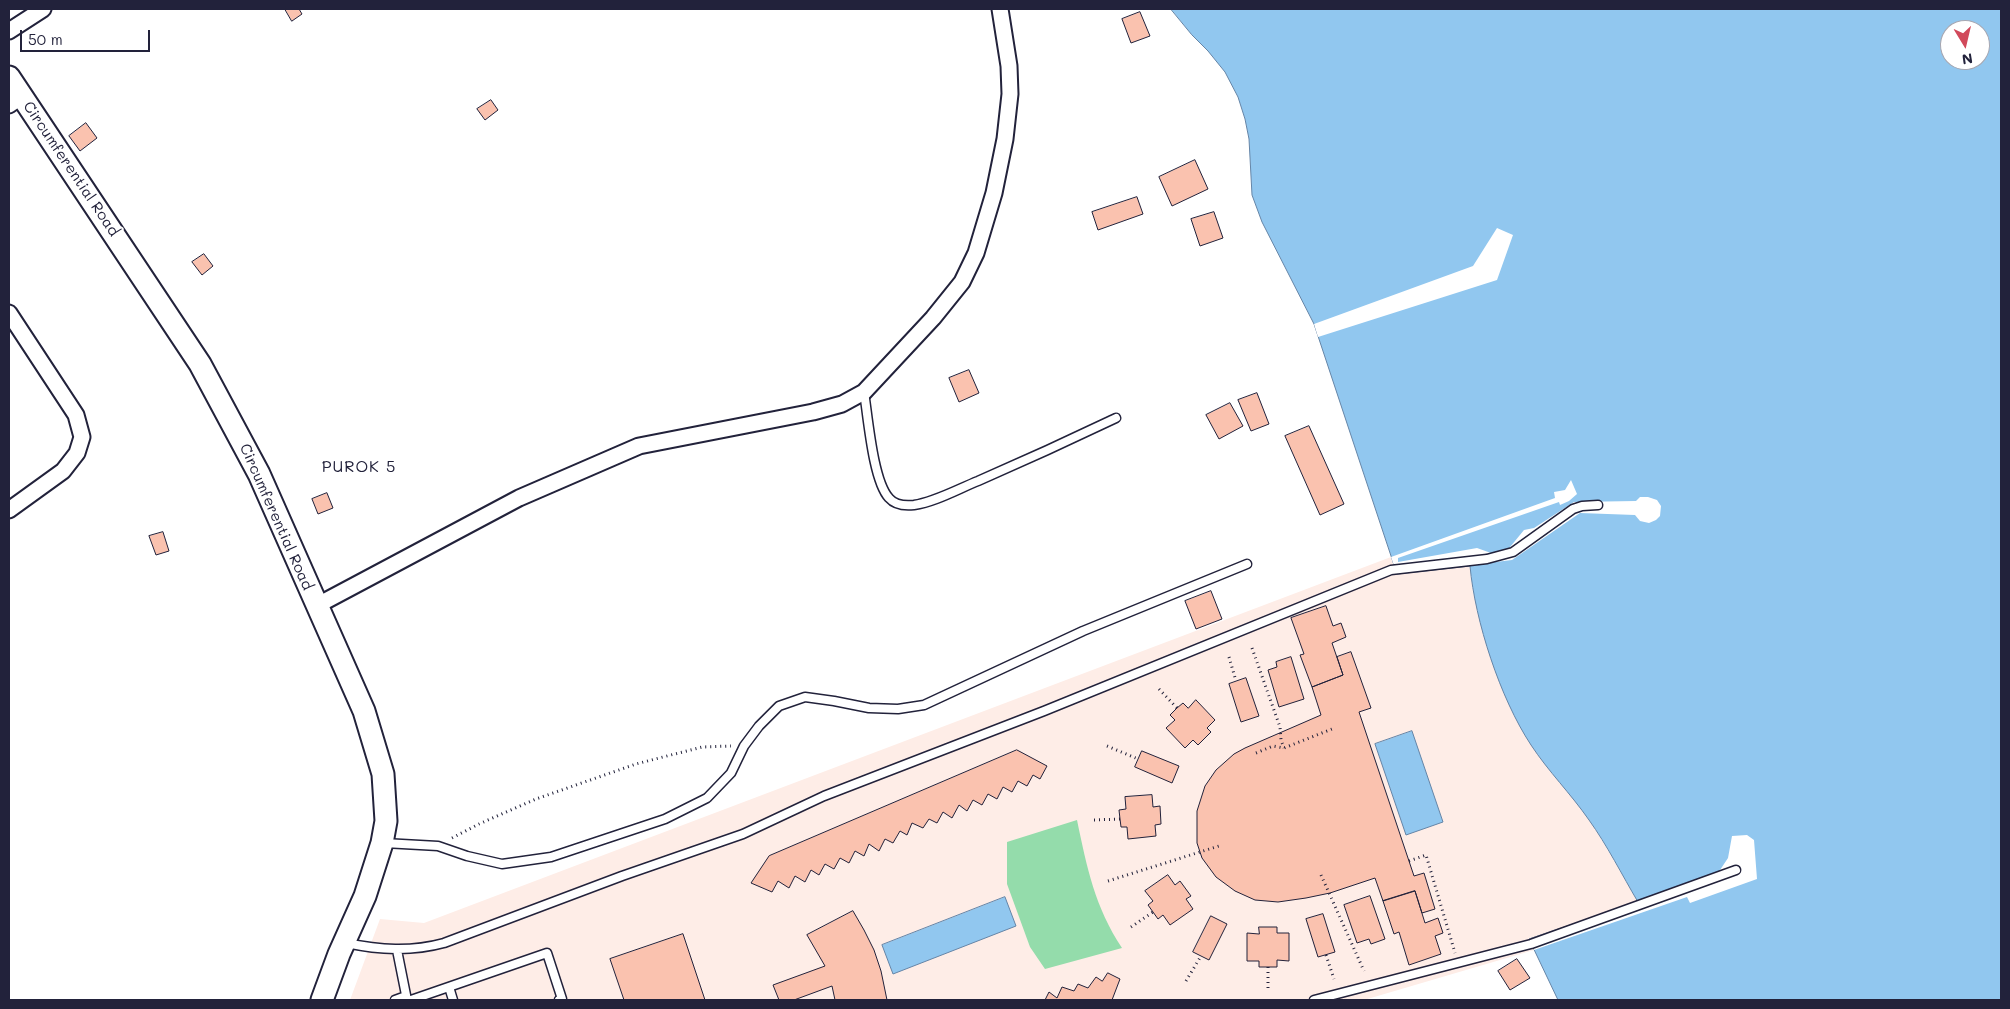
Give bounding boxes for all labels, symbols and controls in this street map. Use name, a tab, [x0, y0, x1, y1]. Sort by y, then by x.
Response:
scale bar	[22, 20, 152, 52]
north arrow	[1940, 20, 1990, 70]
text: 50 m	[28, 29, 63, 49]
text: N	[1961, 49, 1974, 70]
street label: Circumferential Road	[19, 98, 123, 240]
street label: Circumferential Road	[236, 441, 316, 593]
district label: PUROK 5	[321, 457, 397, 477]

